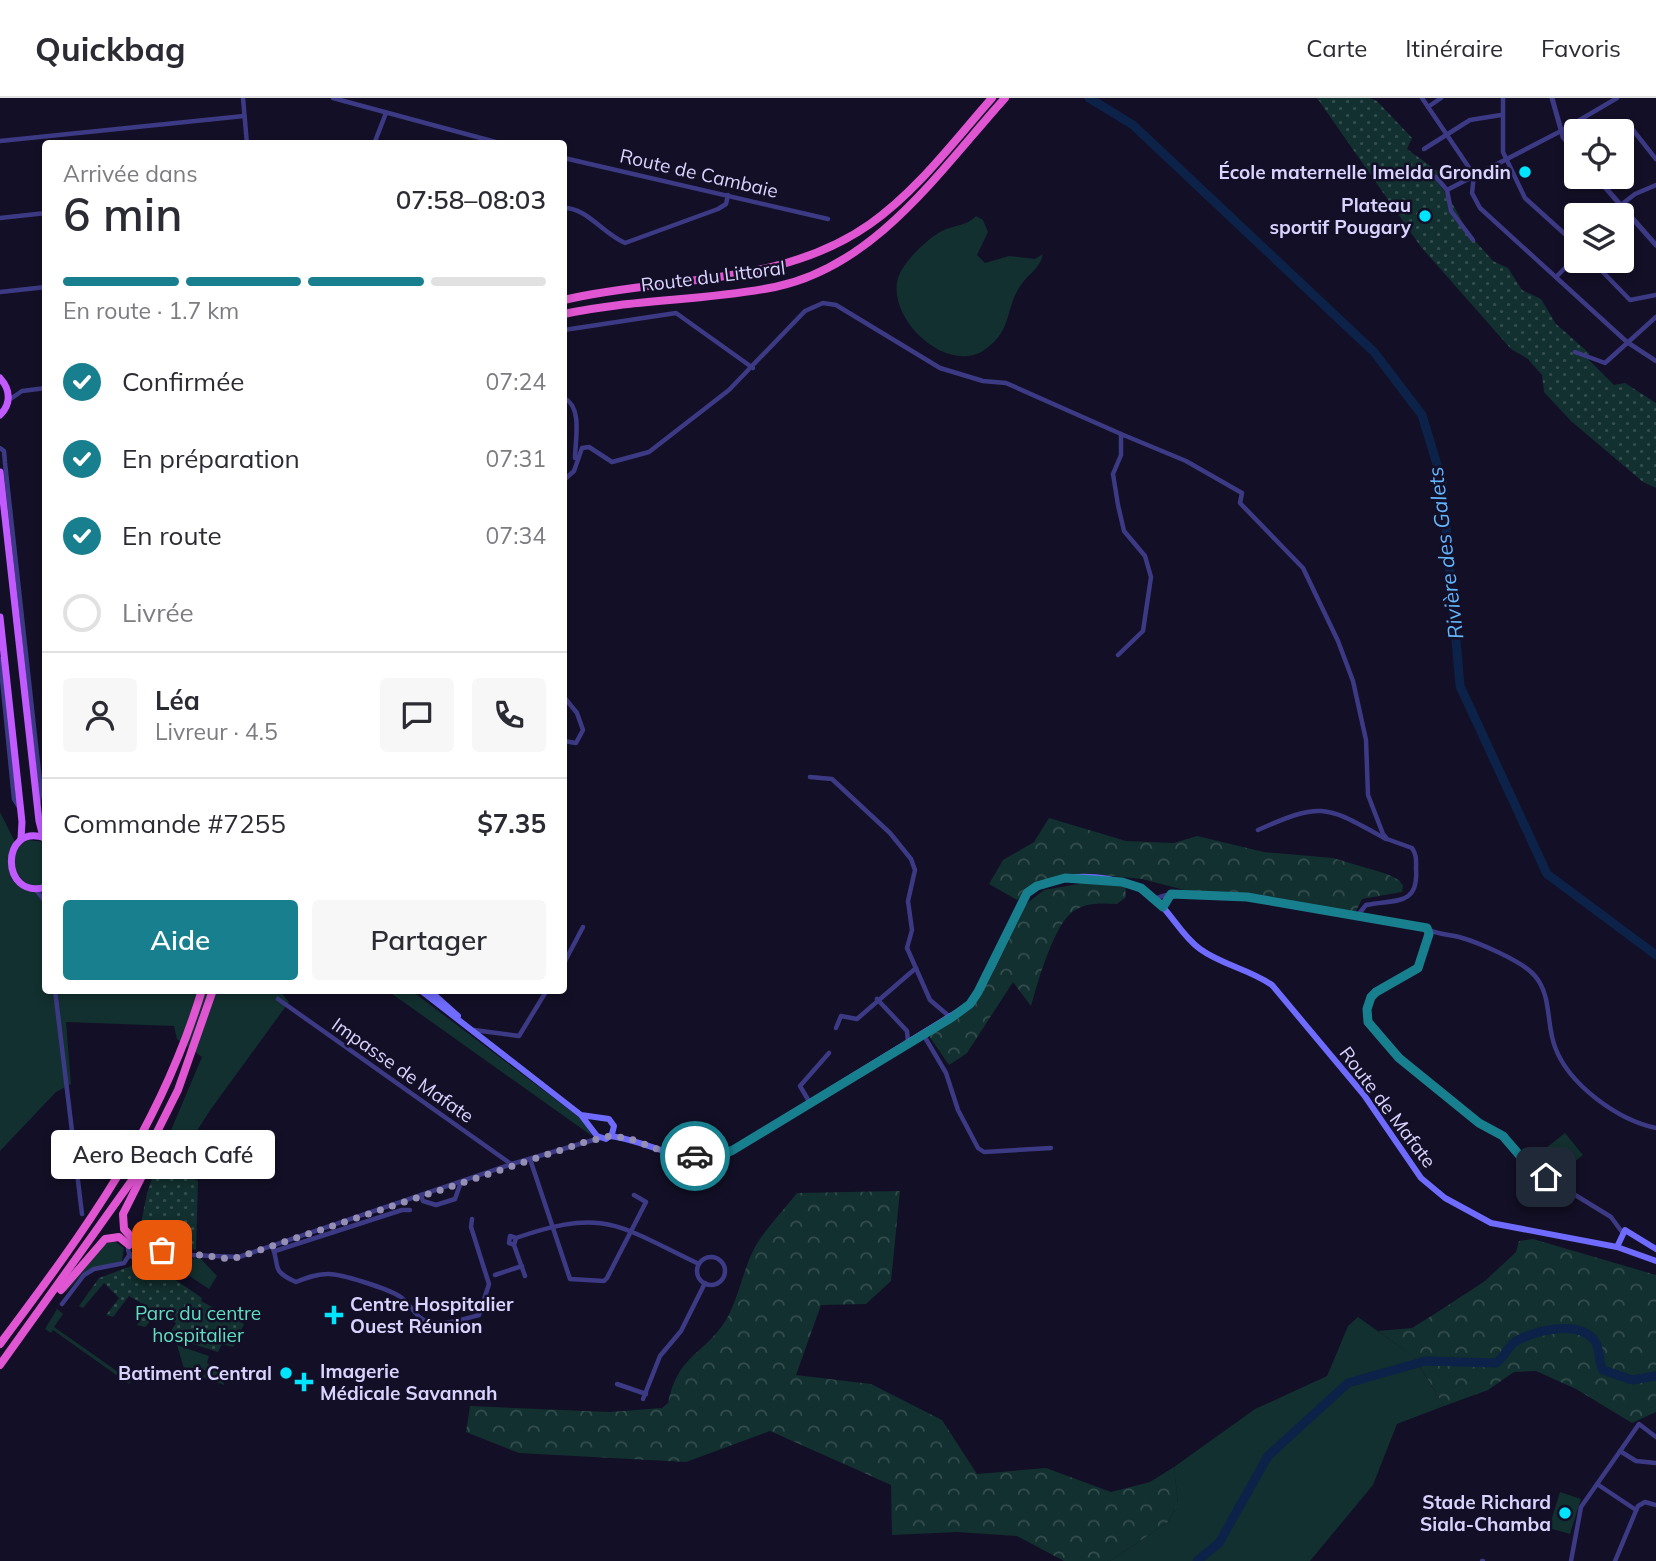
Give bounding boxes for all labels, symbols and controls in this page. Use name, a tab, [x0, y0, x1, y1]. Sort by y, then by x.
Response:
text: Quickbag	[35, 28, 186, 69]
text: Carte	[1306, 33, 1367, 63]
text: Itinéraire	[1405, 33, 1503, 63]
text: Favoris	[1541, 33, 1621, 63]
map controls	[1564, 119, 1634, 273]
button: locate	[1564, 119, 1634, 189]
street label: Route de Cambaie	[618, 143, 780, 203]
text: Arrivée dans	[63, 159, 198, 188]
place label: École maternelle Imelda Grondin	[1218, 160, 1511, 184]
marker: École maternelle Imelda Grondin	[1517, 164, 1533, 180]
text: 07:58–08:03	[396, 183, 546, 216]
text: 6 min	[63, 185, 182, 243]
place label: Plateau sportif Pougary	[1269, 193, 1412, 239]
button: layers	[1564, 203, 1634, 273]
marker: Plateau sportif Pougary	[1417, 208, 1433, 224]
street label: Route du Littoral	[639, 255, 787, 297]
text: En route · 1.7 km	[63, 296, 239, 325]
icon: check	[63, 363, 101, 401]
text: Confirmée	[122, 365, 244, 398]
text: 07:24	[486, 367, 546, 396]
icon: check	[63, 440, 101, 478]
text: En préparation	[122, 442, 300, 475]
text: 07:31	[486, 444, 546, 473]
water label: Rivière des Galets	[1422, 465, 1468, 641]
icon: check	[63, 517, 101, 555]
text: En route	[122, 519, 222, 552]
text: 07:34	[486, 521, 546, 550]
text: Livrée	[122, 596, 194, 629]
button: person	[63, 678, 137, 752]
button: chat	[380, 678, 454, 752]
button: phone	[472, 678, 546, 752]
text: Léa	[155, 684, 200, 717]
text: Livreur · 4.5	[155, 717, 278, 746]
text: Commande #7255	[63, 807, 286, 840]
text: $7.35	[477, 807, 546, 840]
button: Aide	[63, 900, 298, 980]
button: Partager	[312, 900, 546, 980]
street label: Impasse de Mafate	[327, 1012, 479, 1128]
street label: Route de Mafate	[1335, 1042, 1441, 1172]
courier	[660, 1121, 730, 1191]
callout: Aero Beach Café	[50, 1131, 274, 1180]
icon: car	[676, 1137, 714, 1175]
text: Aero Beach Café	[73, 1140, 253, 1169]
pin	[1516, 1147, 1576, 1207]
icon: home	[1527, 1158, 1565, 1196]
pin	[132, 1220, 192, 1280]
icon: bag	[143, 1231, 181, 1269]
place label: Centre Hospitalier Ouest Réunion	[350, 1292, 514, 1338]
park label: Parc du centre hospitalier	[135, 1301, 261, 1347]
marker: Centre Hospitalier Ouest Réunion	[324, 1305, 344, 1325]
place label: Imagerie Médicale Savannah	[320, 1359, 498, 1405]
place label: Batiment Central	[118, 1361, 272, 1385]
marker: Batiment Central	[278, 1365, 294, 1381]
marker: Imagerie Médicale Savannah	[294, 1372, 314, 1392]
place label: Stade Richard Siala-Chamba	[1420, 1490, 1551, 1536]
marker: Stade Richard Siala-Chamba	[1557, 1505, 1573, 1521]

